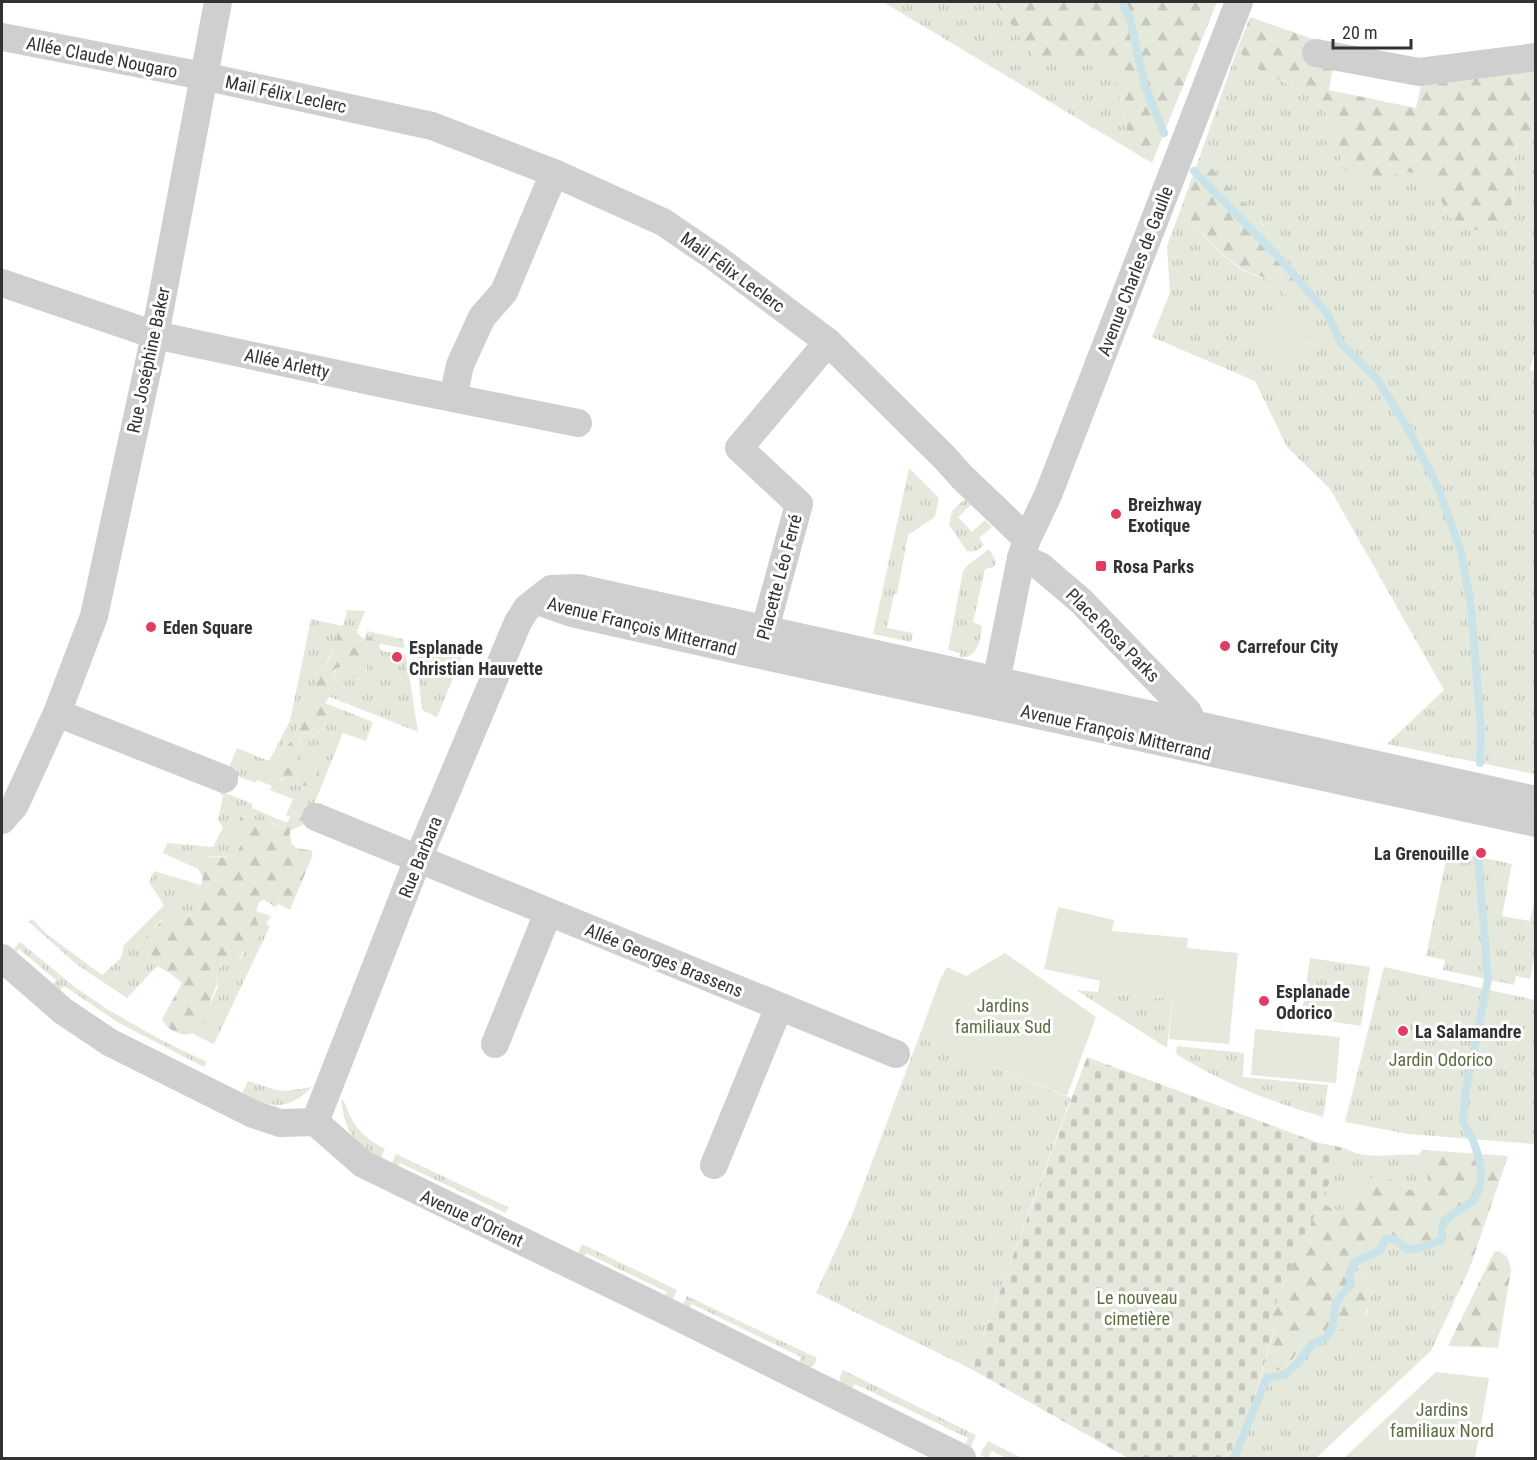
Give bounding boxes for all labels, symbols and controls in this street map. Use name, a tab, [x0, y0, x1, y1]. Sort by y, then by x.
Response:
scale bar	[1333, 12, 1411, 50]
text: 20 m	[1342, 22, 1377, 43]
street label: Allée Claude Nougaro	[25, 32, 179, 82]
street label: Mail Félix Leclerc	[224, 71, 348, 117]
street label: Avenue Charles de Gaulle	[1093, 183, 1177, 359]
street label: Mail Félix Leclerc	[677, 227, 789, 317]
street label: Rue Joséphine Baker	[122, 285, 174, 435]
street label: Allée Arletty	[243, 344, 332, 382]
place label: Breizhway Exotique	[1128, 494, 1202, 536]
marker: Breizhway Exotique	[1109, 507, 1123, 521]
street label: Placette Léo Ferré	[752, 512, 806, 642]
place label: Rosa Parks	[1113, 556, 1194, 577]
marker: Rosa Parks	[1094, 559, 1108, 573]
street label: Place Rosa Parks	[1062, 584, 1164, 686]
street label: Avenue François Mitterrand	[545, 592, 739, 660]
place label: Eden Square	[163, 617, 253, 638]
marker: Eden Square	[144, 620, 158, 634]
place label: Carrefour City	[1237, 636, 1338, 657]
place label: Esplanade Christian Hauvette	[409, 637, 543, 679]
marker: Carrefour City	[1218, 639, 1232, 653]
marker: Esplanade Christian Hauvette	[390, 650, 404, 664]
street label: Avenue François Mitterrand	[1019, 700, 1213, 764]
street label: Rue Barbara	[394, 813, 446, 901]
place label: La Grenouille	[1374, 843, 1469, 864]
marker: La Grenouille	[1474, 846, 1488, 860]
street label: Allée Georges Brassens	[582, 919, 746, 1001]
place label: Esplanade Odorico	[1276, 981, 1350, 1023]
marker: Esplanade Odorico	[1257, 994, 1271, 1008]
park label: Jardins familiaux Sud	[955, 995, 1051, 1037]
place label: La Salamandre	[1415, 1021, 1522, 1042]
marker: La Salamandre	[1396, 1024, 1410, 1038]
park label: Jardin Odorico	[1389, 1049, 1493, 1070]
street label: Avenue d'Orient	[417, 1185, 527, 1251]
park label: Le nouveau cimetière	[1097, 1287, 1177, 1329]
park label: Jardins familiaux Nord	[1390, 1399, 1494, 1441]

